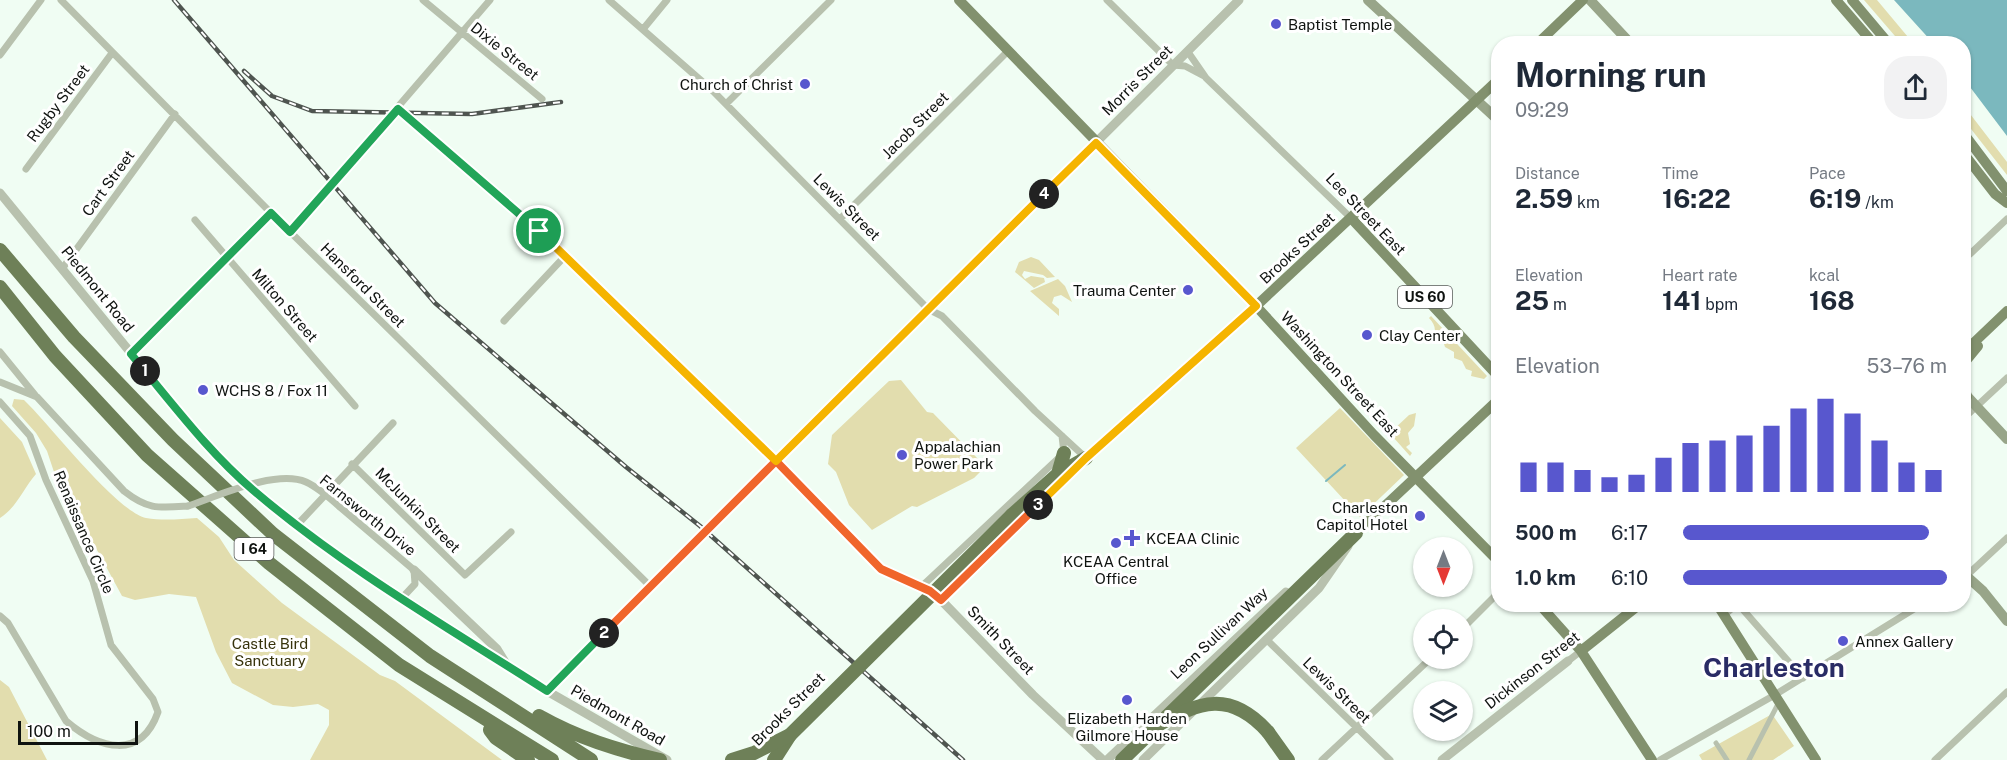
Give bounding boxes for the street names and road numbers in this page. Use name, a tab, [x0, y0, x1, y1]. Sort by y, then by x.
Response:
street label: Dixie Street	[468, 19, 542, 84]
street label: Morris Street	[1098, 41, 1176, 119]
street label: Rugby Street	[23, 61, 93, 145]
street label: Jacob Street	[878, 88, 952, 162]
street label: Cart Street	[78, 147, 138, 219]
street label: Lewis Street	[810, 170, 884, 244]
street label: Lee Street East	[1323, 170, 1409, 259]
street label: Brooks Street	[1256, 209, 1338, 287]
street label: Hansford Street	[317, 239, 409, 331]
street label: Piedmont Road	[58, 243, 138, 335]
street label: Milton Street	[249, 265, 321, 345]
road number: US 60	[1398, 286, 1452, 308]
street label: Washington Street East	[1278, 308, 1402, 440]
street label: McJunkin Street	[372, 464, 464, 556]
street label: Renaissance Circle	[50, 468, 118, 596]
street label: Farnsworth Drive	[317, 471, 419, 559]
road number: I 64	[234, 538, 274, 560]
street label: Leon Sullivan Way	[1167, 584, 1271, 682]
street label: Smith Street	[964, 602, 1038, 678]
street label: Dickinson Street	[1481, 628, 1583, 712]
street label: Lewis Street	[1300, 654, 1374, 727]
street label: Brooks Street	[748, 669, 828, 749]
street label: Piedmont Road	[568, 681, 668, 749]

